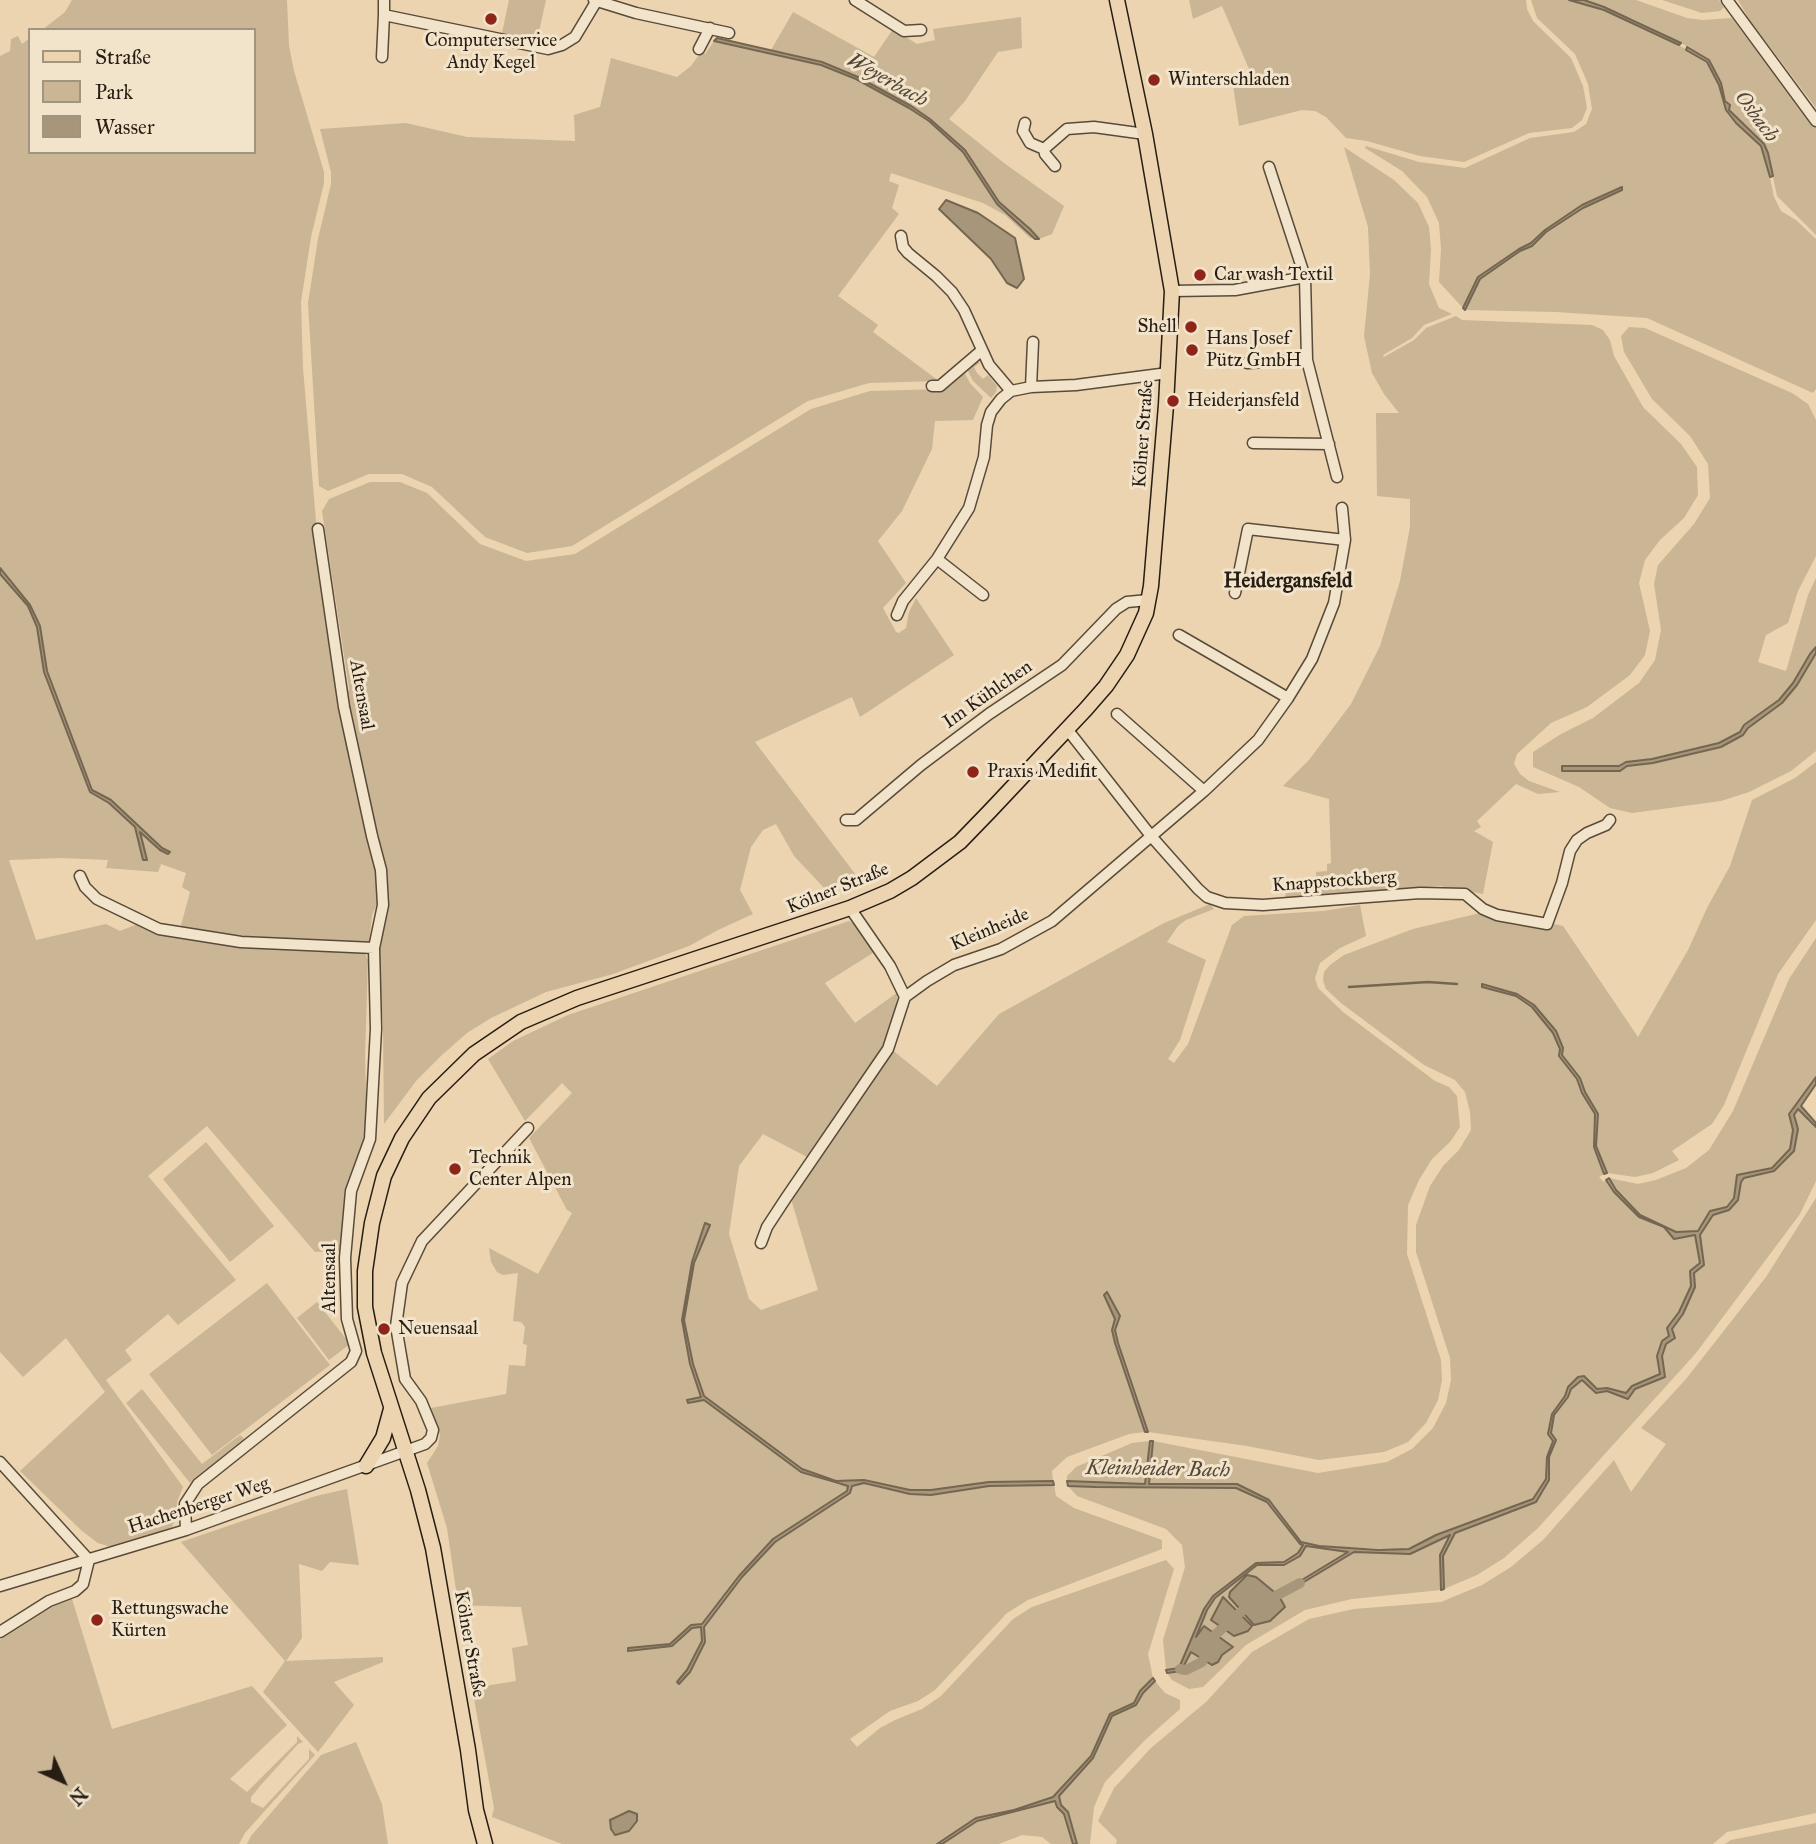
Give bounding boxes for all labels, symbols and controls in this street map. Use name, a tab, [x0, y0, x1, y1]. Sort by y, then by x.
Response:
marker: Computerservice Andy Kegel	[483, 11, 499, 27]
legend	[28, 28, 256, 154]
place label: Computerservice Andy Kegel	[425, 30, 557, 74]
text: Straße	[95, 44, 151, 70]
water label: Weyerbach	[842, 49, 932, 113]
place label: Winterschladen	[1168, 69, 1290, 91]
marker: Winterschladen	[1146, 72, 1162, 88]
text: Park	[95, 79, 133, 105]
water label: Osbach	[1729, 86, 1783, 148]
text: Wasser	[95, 114, 155, 140]
place label: Car wash Textil	[1214, 264, 1333, 286]
marker: Car wash Textil	[1192, 267, 1208, 283]
place label: Shell	[1137, 316, 1177, 338]
marker: Shell	[1183, 319, 1199, 335]
place label: Hans Josef Pütz GmbH	[1206, 328, 1302, 372]
marker: Hans Josef Pütz GmbH	[1184, 342, 1200, 358]
street label: Kölner Straße	[1129, 379, 1159, 489]
place label: Heiderjansfeld	[1187, 390, 1300, 412]
marker: Heiderjansfeld	[1165, 393, 1181, 409]
district label: Heidergansfeld	[1223, 569, 1353, 595]
street label: Im Kühlchen	[939, 656, 1037, 734]
street label: Altensaal	[344, 658, 378, 732]
place label: Praxis Medifit	[987, 761, 1097, 783]
marker: Praxis Medifit	[965, 764, 981, 780]
street label: Kölner Straße	[784, 858, 892, 920]
street label: Knappstockberg	[1271, 866, 1397, 898]
street label: Kleinheide	[947, 903, 1033, 957]
place label: Technik Center Alpen	[469, 1147, 572, 1191]
marker: Technik Center Alpen	[447, 1161, 463, 1177]
street label: Altensaal	[319, 1243, 341, 1313]
place label: Neuensaal	[398, 1318, 478, 1340]
marker: Neuensaal	[376, 1321, 392, 1337]
water label: Kleinheider Bach	[1086, 1456, 1230, 1484]
street label: Hachenberger Weg	[125, 1472, 273, 1540]
street label: Kölner Straße	[448, 1589, 490, 1699]
place label: Rettungswache Kürten	[111, 1598, 229, 1642]
marker: Rettungswache Kürten	[89, 1612, 105, 1628]
north arrow	[28, 1746, 98, 1816]
text: N	[64, 1782, 92, 1810]

